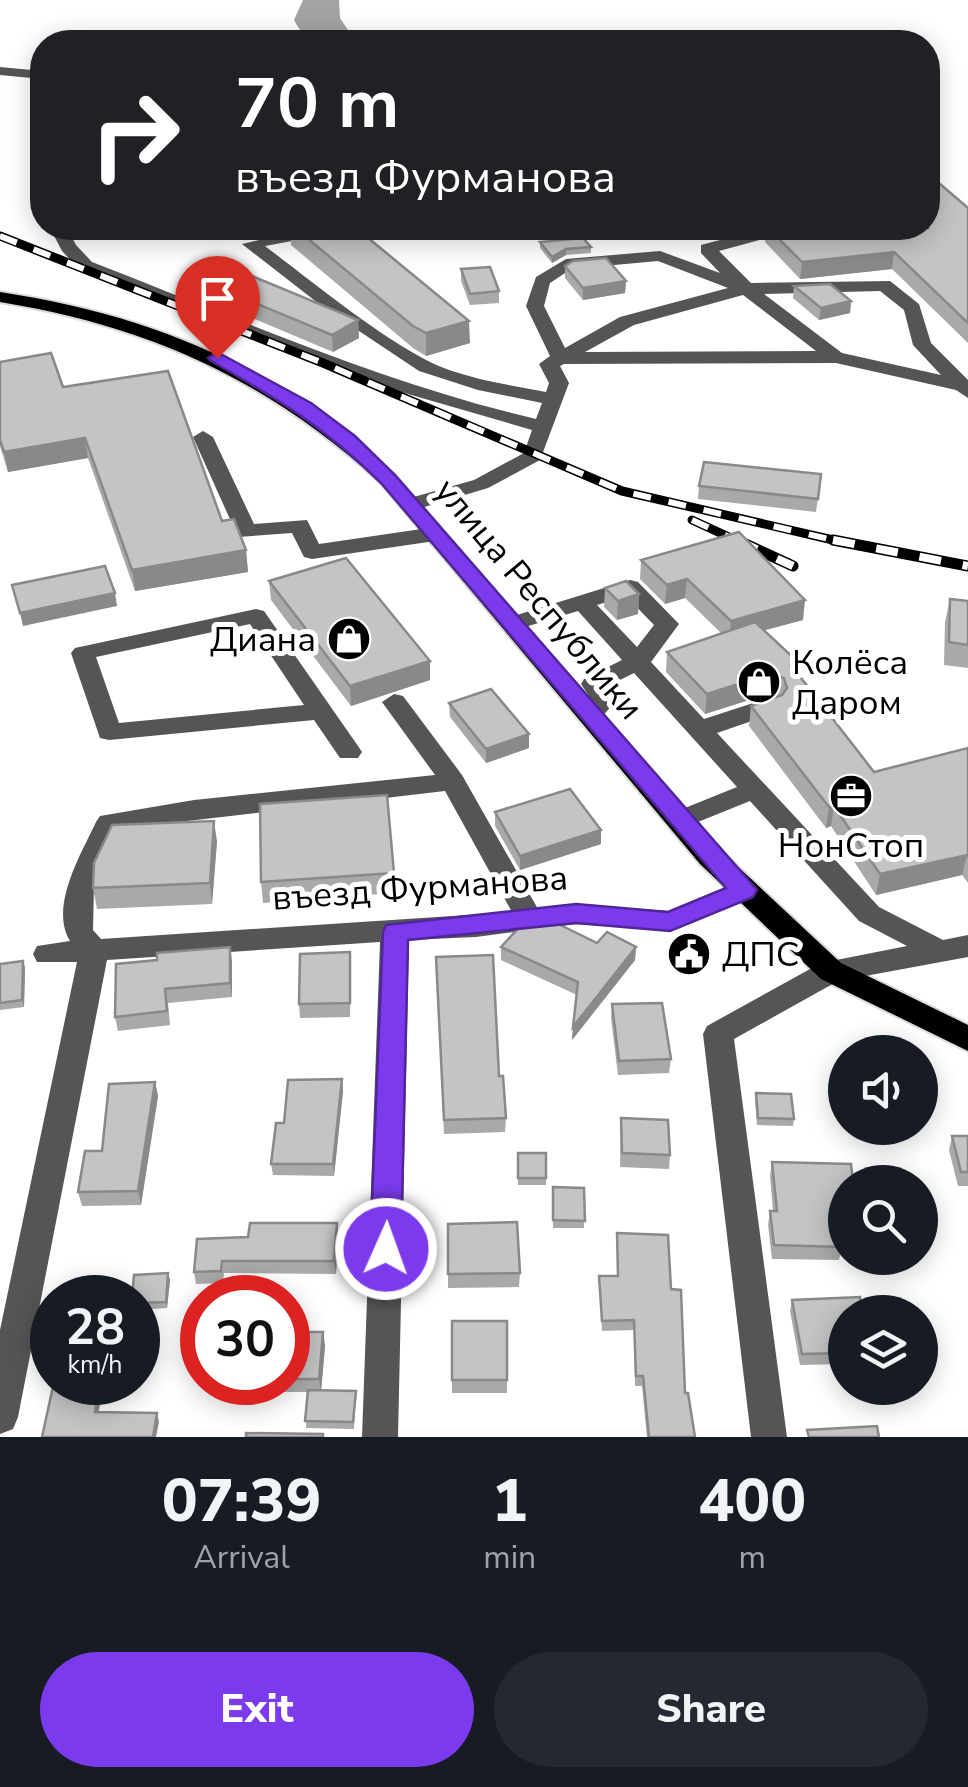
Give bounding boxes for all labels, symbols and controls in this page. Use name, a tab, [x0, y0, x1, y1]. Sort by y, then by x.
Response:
text: 70 m	[235, 56, 399, 152]
icon: right	[70, 70, 200, 200]
text: въезд Фурманова	[235, 147, 616, 208]
pin	[175, 256, 260, 359]
icon: arrive	[190, 271, 245, 326]
street label: улица Республики	[424, 468, 654, 730]
place label: Диана	[210, 616, 316, 663]
shop icon: Диана	[326, 616, 372, 662]
place label: Колёса Даром	[792, 639, 908, 726]
shop icon: Колёса Даром	[736, 659, 782, 705]
office icon: НонСтоп	[828, 773, 874, 819]
place label: НонСтоп	[778, 822, 924, 869]
street label: въезд Фурманова	[271, 854, 569, 922]
public building icon: ДПС	[666, 931, 712, 977]
place label: ДПС	[722, 931, 799, 978]
map controls	[828, 1035, 938, 1405]
button: sound	[828, 1035, 938, 1145]
button: search	[828, 1165, 938, 1275]
position arrow	[334, 1197, 438, 1301]
speed limit sign: 30	[180, 1275, 310, 1405]
text: 28	[65, 1293, 125, 1362]
button: layers	[828, 1295, 938, 1405]
text: km/h	[67, 1348, 123, 1382]
text: 07:39	[162, 1460, 321, 1542]
text: 1	[492, 1460, 528, 1542]
text: 400	[698, 1460, 806, 1542]
text: Arrival	[194, 1536, 290, 1579]
text: min	[483, 1536, 536, 1579]
text: m	[738, 1536, 766, 1579]
button: Exit	[40, 1652, 474, 1767]
button: Share	[494, 1652, 928, 1767]

